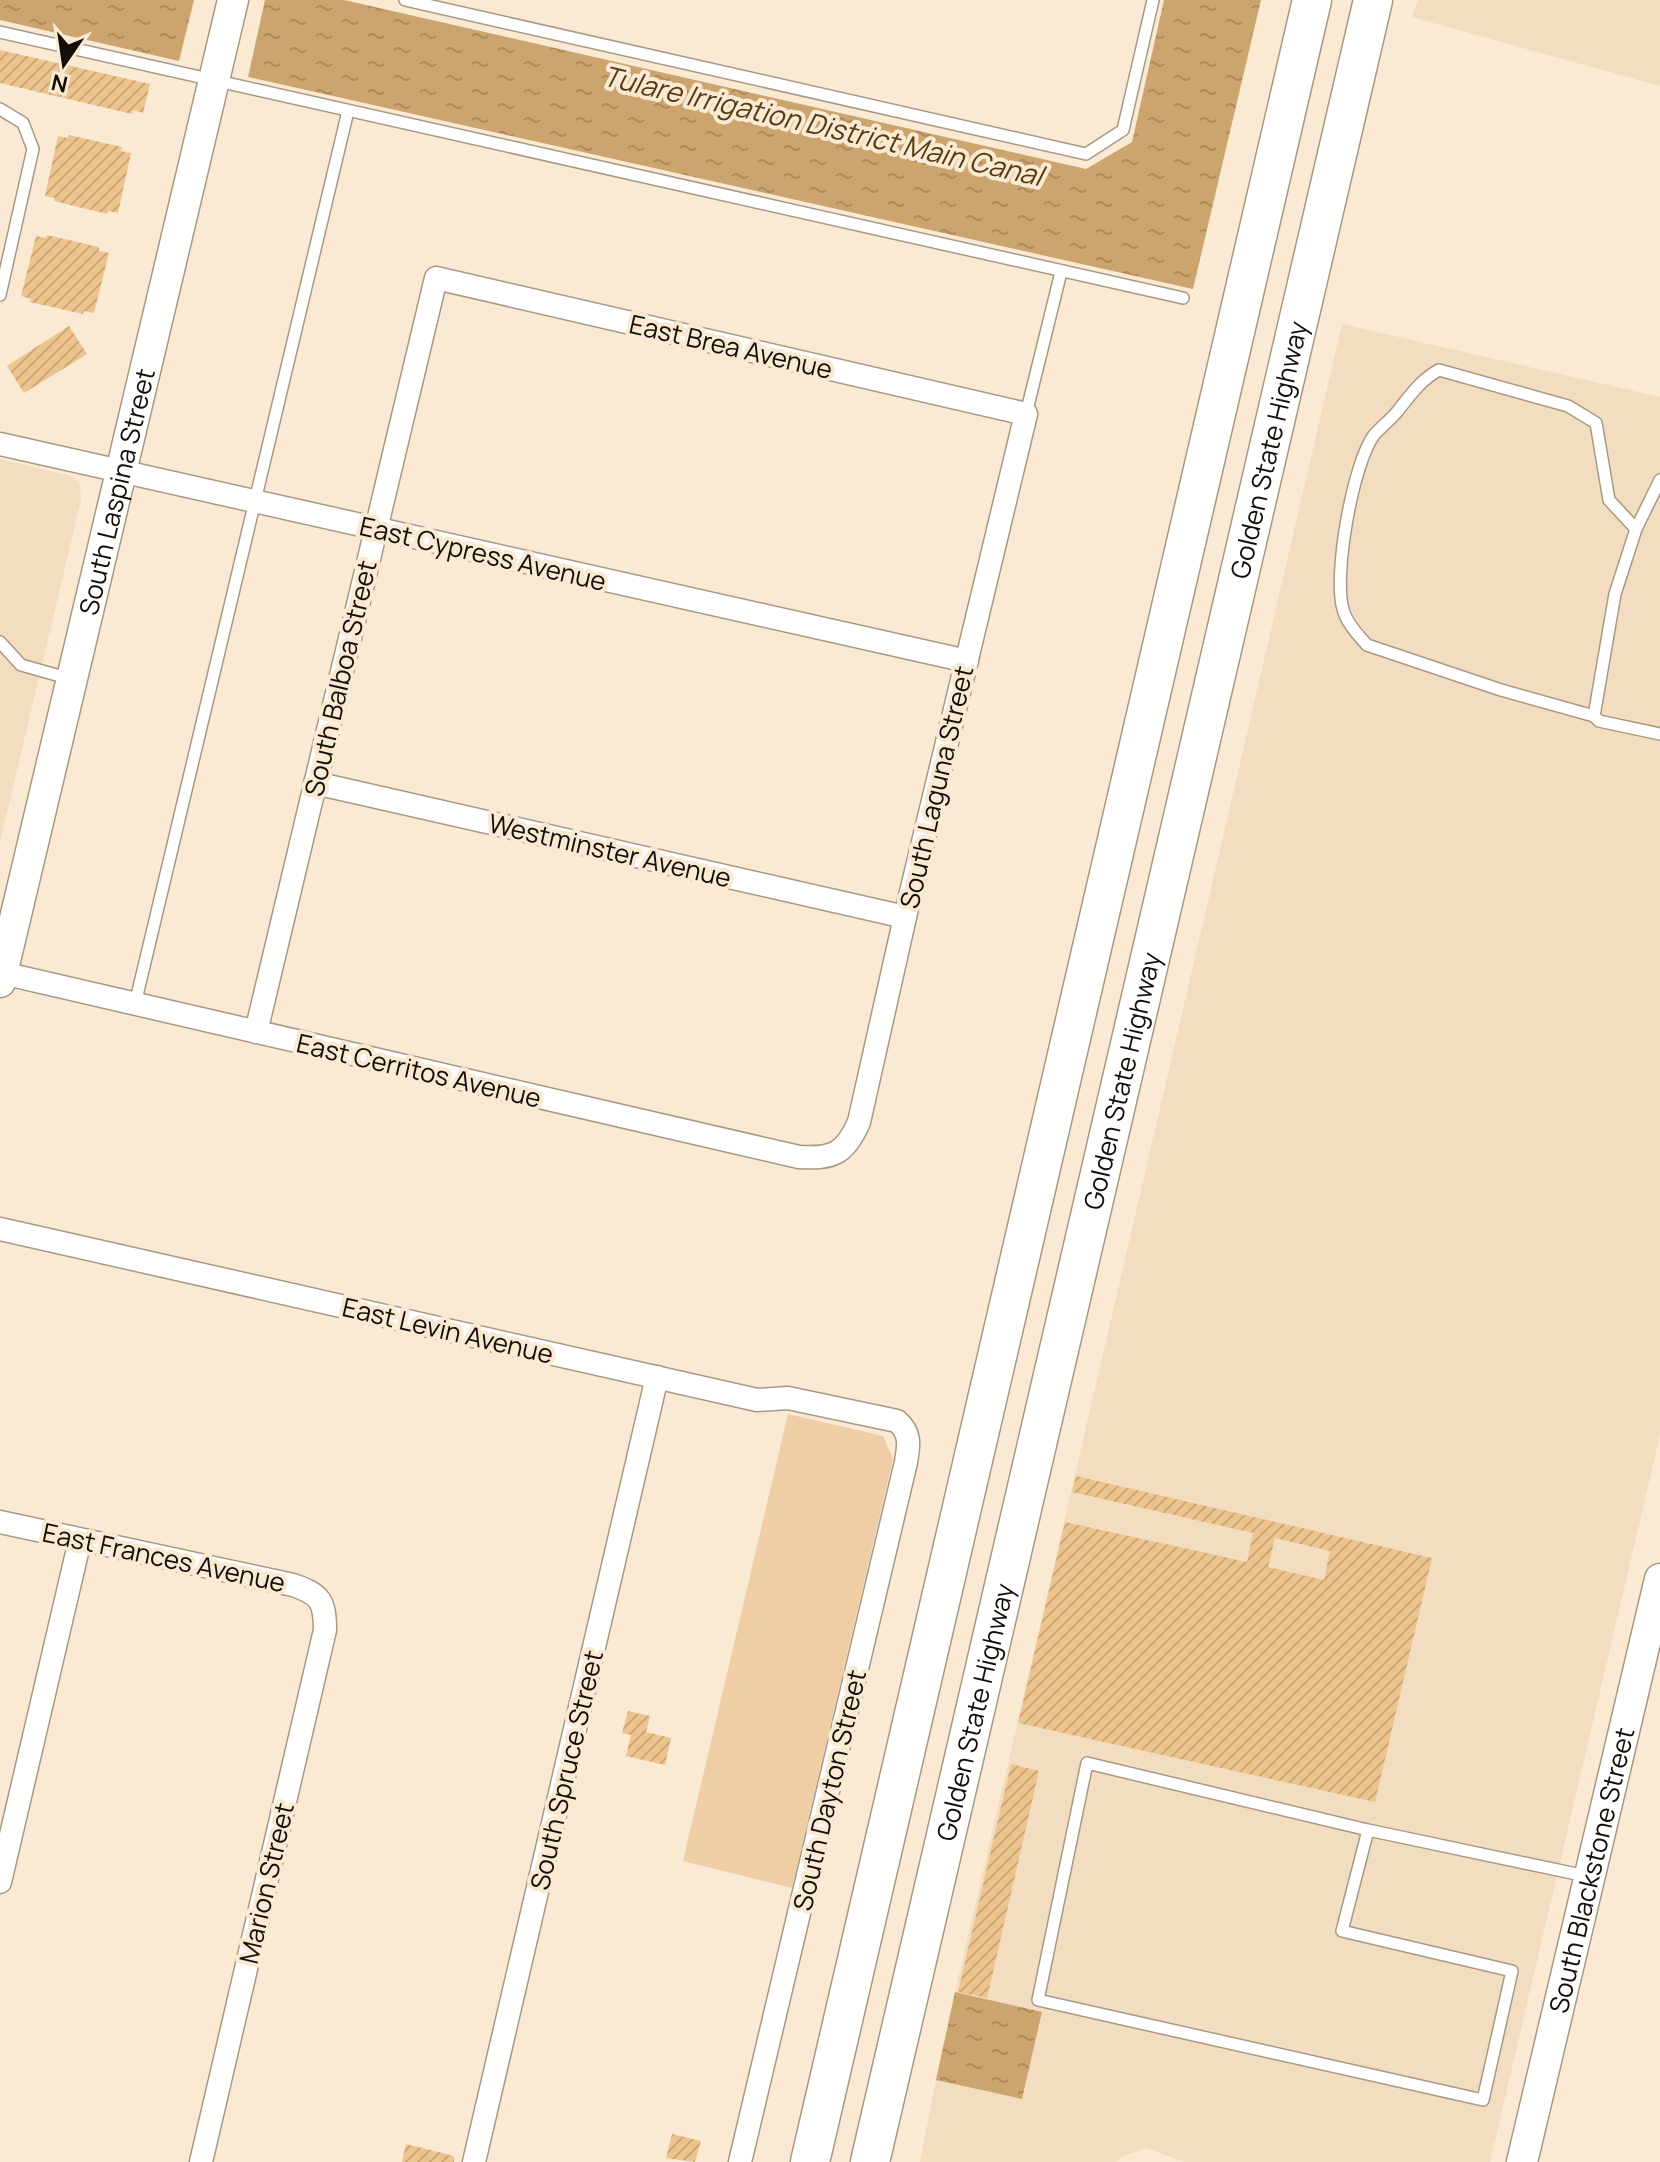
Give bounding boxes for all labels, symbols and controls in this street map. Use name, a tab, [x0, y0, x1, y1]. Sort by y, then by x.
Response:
north arrow	[24, 24, 104, 104]
water label: Tulare Irrigation District Main Canal	[599, 56, 1050, 195]
text: N	[48, 67, 71, 100]
street label: East Brea Avenue	[626, 305, 836, 387]
street label: Golden State Highway	[1221, 317, 1316, 582]
street label: South Laspina Street	[70, 365, 163, 619]
street label: East Cypress Avenue	[356, 507, 610, 599]
street label: South Balboa Street	[295, 556, 385, 800]
street label: South Laguna Street	[891, 662, 981, 912]
street label: Westminster Avenue	[485, 805, 735, 895]
street label: Golden State Highway	[1074, 948, 1169, 1213]
street label: East Cerritos Avenue	[293, 1024, 545, 1116]
street label: East Levin Avenue	[339, 1288, 557, 1372]
street label: East Frances Avenue	[39, 1514, 289, 1600]
street label: Golden State Highway	[927, 1579, 1022, 1844]
street label: South Spruce Street	[521, 1647, 611, 1893]
street label: South Dayton Street	[784, 1666, 874, 1914]
street label: South Blackstone Street	[1540, 1724, 1642, 2017]
street label: Marion Street	[230, 1799, 302, 1967]

